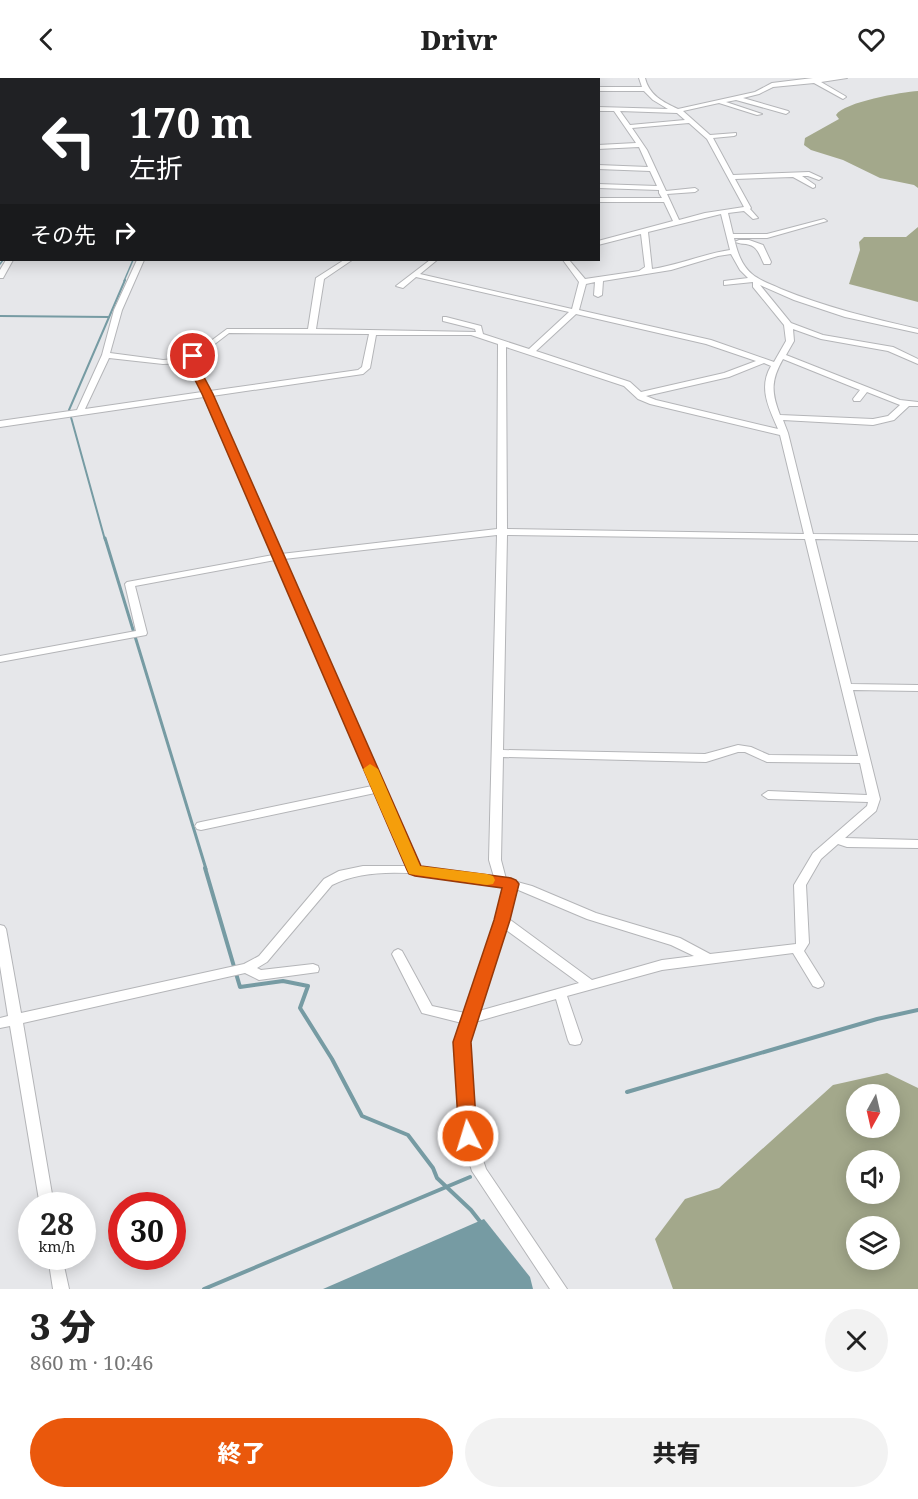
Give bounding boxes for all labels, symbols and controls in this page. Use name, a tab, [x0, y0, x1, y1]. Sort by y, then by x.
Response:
text: Drivr	[420, 21, 498, 58]
icon: back	[30, 23, 63, 56]
icon: heart	[855, 23, 888, 56]
text: 170 m	[129, 93, 253, 150]
icon: left	[30, 102, 108, 180]
text: 左折	[129, 149, 183, 186]
icon: right	[108, 216, 141, 249]
text: その先	[30, 219, 96, 249]
pin	[167, 330, 218, 381]
icon: arrive	[176, 339, 209, 372]
north arrow	[846, 1084, 900, 1138]
map controls	[846, 1084, 900, 1270]
position arrow	[436, 1104, 500, 1168]
button: sound	[846, 1150, 900, 1204]
speed limit sign: 30	[108, 1192, 186, 1270]
text: 28	[40, 1203, 74, 1244]
button: layers	[846, 1216, 900, 1270]
text: km/h	[39, 1236, 75, 1256]
text: 3 分	[30, 1302, 96, 1351]
button: close	[825, 1309, 888, 1372]
text: 860 m · 10:46	[30, 1349, 153, 1376]
button: 終了	[30, 1418, 453, 1487]
button: 共有	[465, 1418, 888, 1487]

